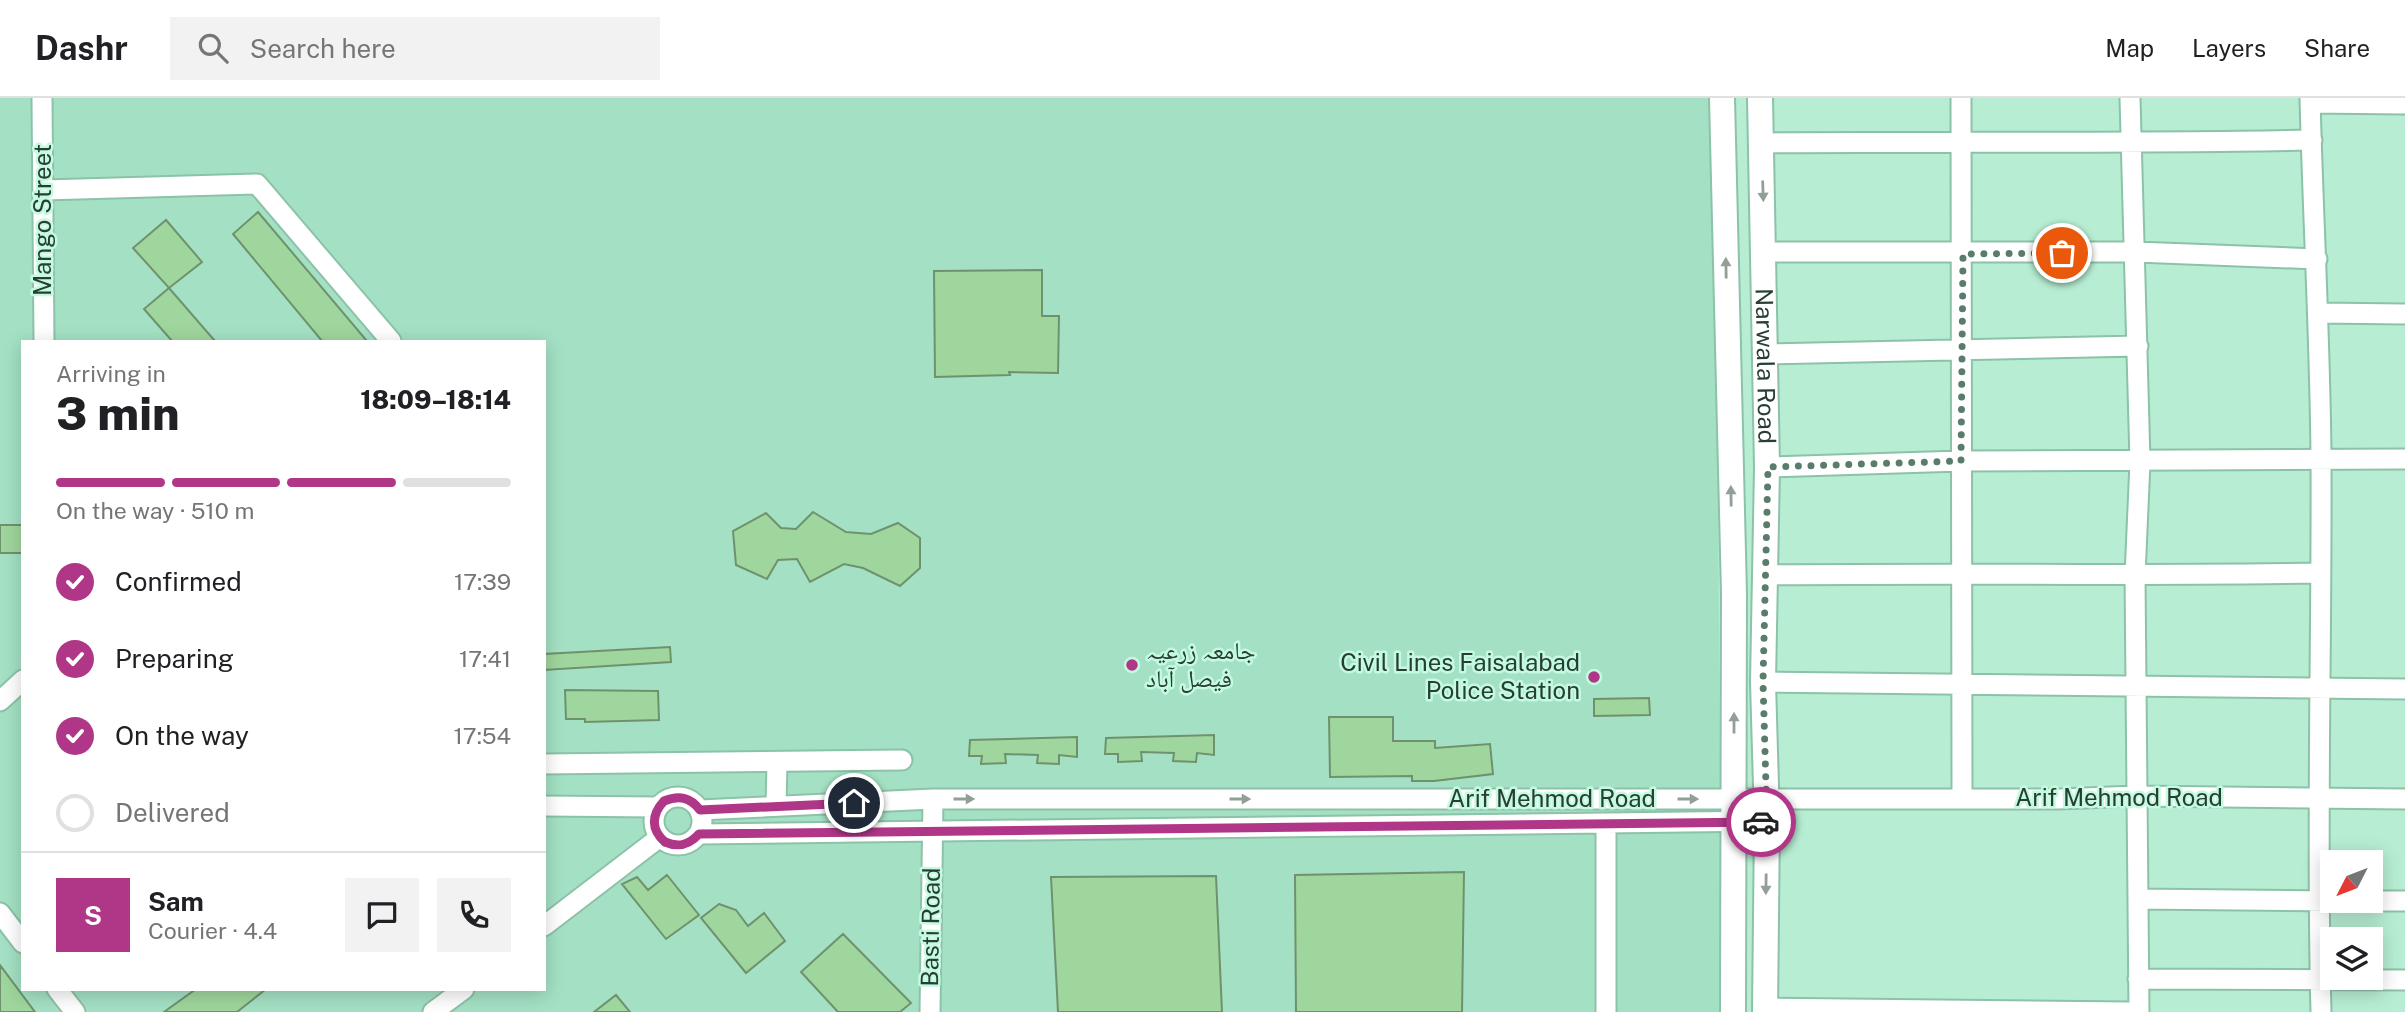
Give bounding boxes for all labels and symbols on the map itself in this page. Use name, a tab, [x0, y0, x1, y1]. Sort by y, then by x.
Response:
street label: Mango Street	[28, 144, 56, 296]
one-way arrow	[1757, 180, 1768, 202]
pin	[2032, 223, 2092, 283]
one-way arrow	[1720, 257, 1731, 279]
street label: Narwala Road	[1751, 288, 1782, 444]
one-way arrow	[1726, 485, 1737, 507]
place label: جامعہ زرعیہ فیصل آباد	[1146, 636, 1256, 693]
place label: Civil Lines Faisalabad Police Station	[1340, 648, 1580, 704]
marker: جامعہ زرعیہ فیصل آباد	[1124, 657, 1140, 673]
marker: Civil Lines Faisalabad Police Station	[1586, 669, 1602, 685]
one-way arrow	[1728, 712, 1740, 734]
pin	[824, 773, 884, 833]
street label: Arif Mehmod Road	[2015, 783, 2223, 811]
street label: Arif Mehmod Road	[1448, 784, 1656, 812]
courier	[1726, 787, 1796, 857]
one-way arrow	[953, 793, 975, 805]
one-way arrow	[1230, 793, 1252, 805]
one-way arrow	[1678, 793, 1700, 805]
north arrow	[2320, 850, 2384, 914]
street label: Basti Road	[915, 867, 945, 987]
one-way arrow	[1760, 873, 1772, 895]

